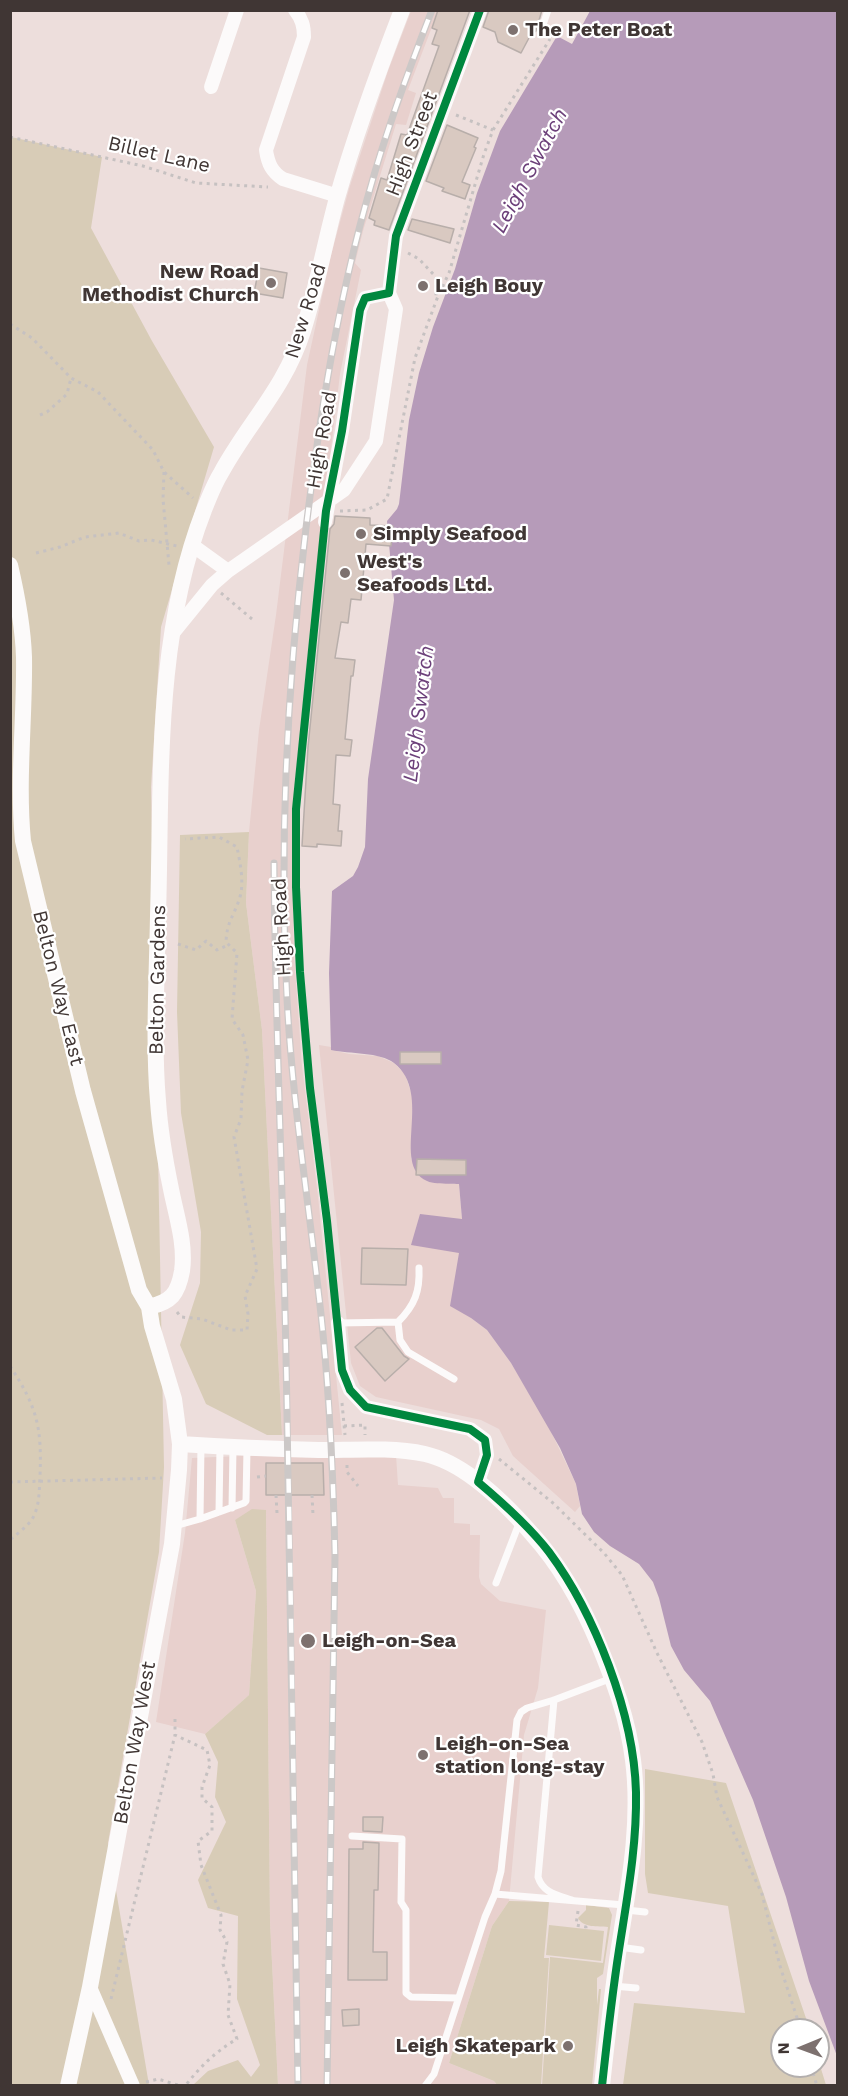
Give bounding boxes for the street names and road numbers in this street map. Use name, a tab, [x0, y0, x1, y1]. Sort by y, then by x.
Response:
street label: High Street	[381, 88, 443, 200]
street label: Billet Lane	[106, 132, 212, 178]
street label: New Road	[280, 261, 332, 361]
street label: High Road	[302, 389, 342, 491]
street label: High Road	[267, 877, 297, 977]
street label: Belton Gardens	[145, 905, 171, 1055]
street label: Belton Way East	[27, 908, 89, 1068]
street label: Belton Way West	[109, 1660, 161, 1826]

